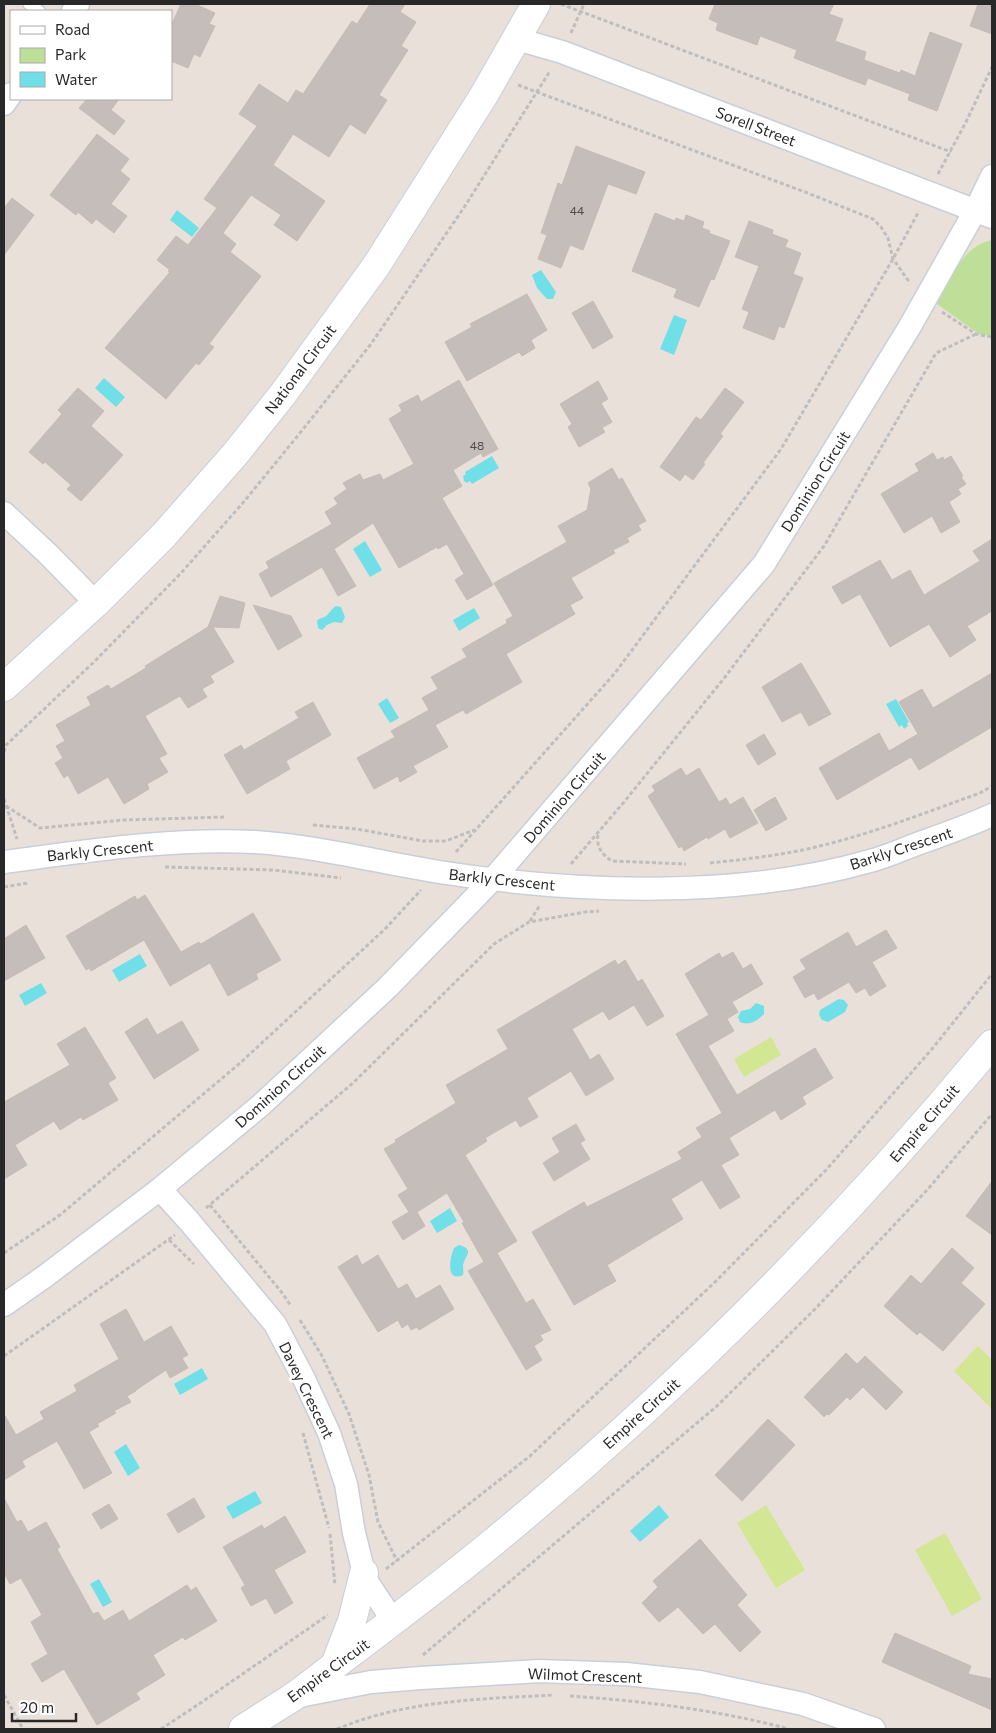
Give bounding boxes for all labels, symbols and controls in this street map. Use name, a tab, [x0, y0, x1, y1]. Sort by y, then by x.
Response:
legend	[10, 10, 172, 100]
text: Road	[55, 20, 90, 38]
text: Park	[55, 45, 86, 63]
text: Water	[55, 70, 97, 88]
street label: Sorell Street	[713, 102, 799, 150]
house number: 44	[570, 203, 584, 217]
street label: National Circuit	[261, 321, 339, 417]
street label: Dominion Circuit	[777, 427, 853, 535]
house number: 48	[470, 438, 484, 452]
street label: Dominion Circuit	[519, 748, 609, 846]
street label: Barkly Crescent	[847, 823, 955, 873]
street label: Barkly Crescent	[46, 835, 154, 865]
street label: Barkly Crescent	[448, 864, 556, 894]
street label: Dominion Circuit	[231, 1041, 329, 1131]
street label: Empire Circuit	[885, 1081, 963, 1165]
street label: Davey Crescent	[276, 1339, 338, 1441]
street label: Empire Circuit	[599, 1374, 683, 1452]
street label: Empire Circuit	[284, 1634, 372, 1706]
street label: Wilmot Crescent	[527, 1664, 643, 1686]
scale bar	[12, 1690, 76, 1722]
text: 20 m	[20, 1698, 54, 1716]

